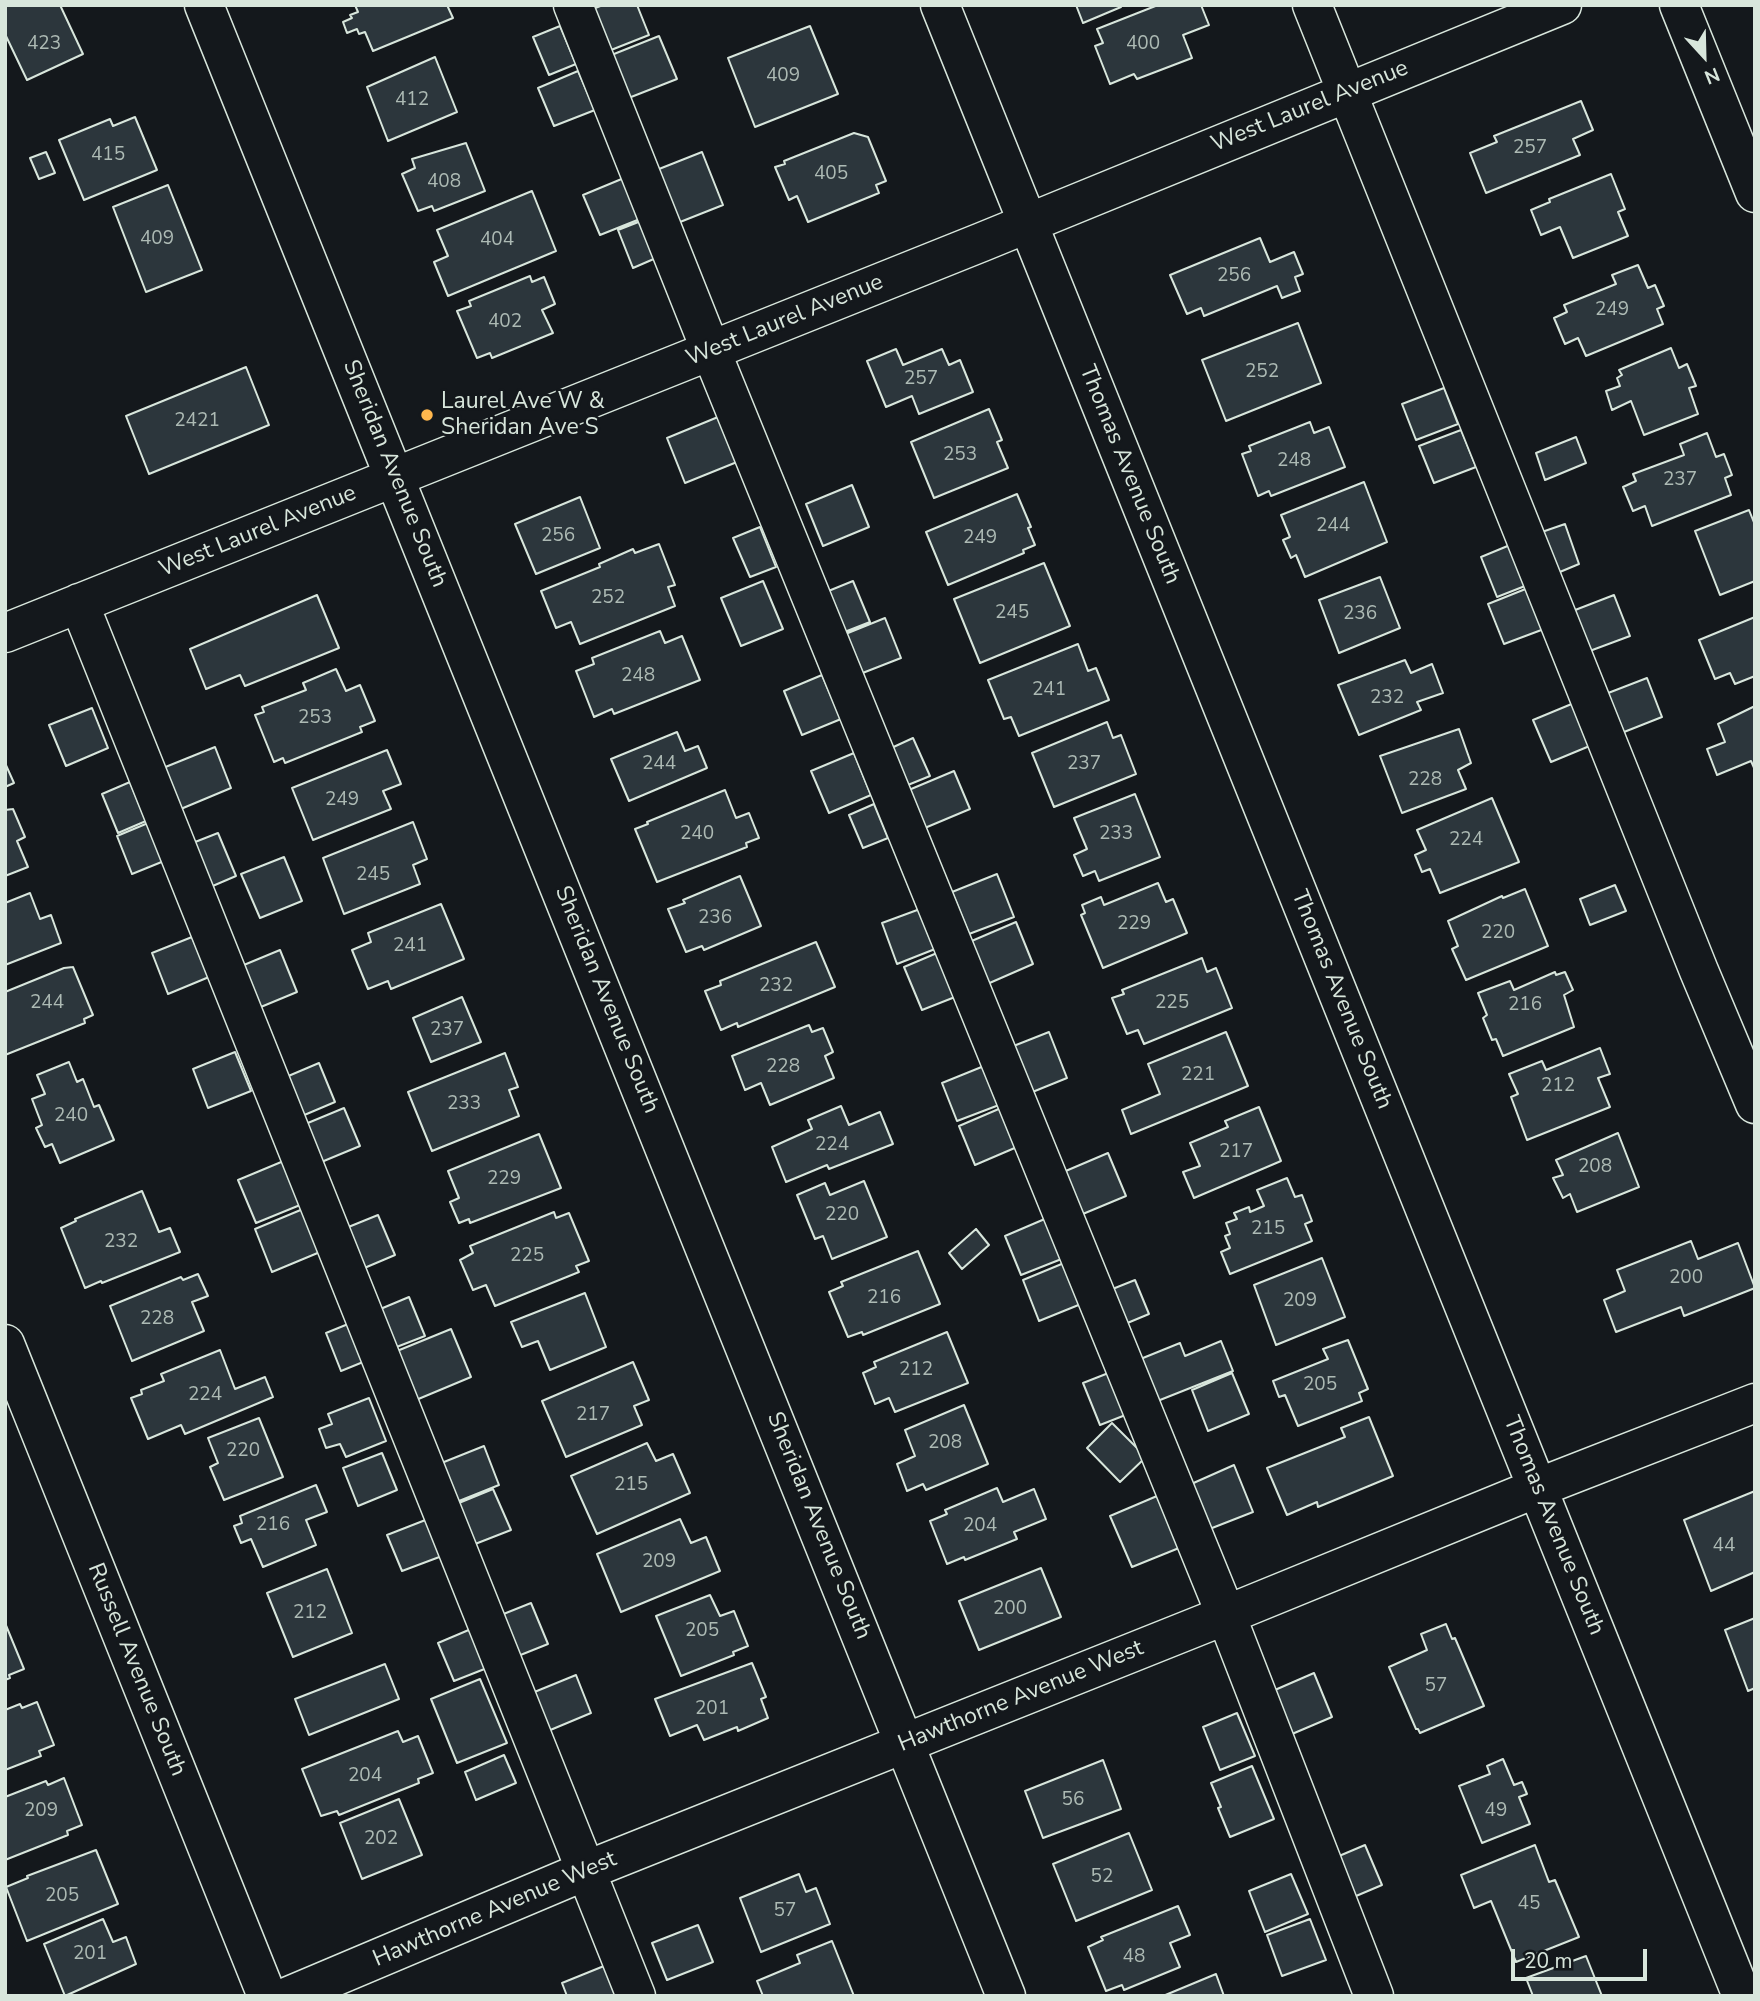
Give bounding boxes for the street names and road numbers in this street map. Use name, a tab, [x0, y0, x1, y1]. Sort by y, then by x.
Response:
street label: West Laurel Avenue	[1207, 55, 1413, 159]
street label: West Laurel Avenue	[682, 269, 888, 373]
street label: Sheridan Avenue South	[336, 356, 452, 592]
street label: Thomas Avenue South	[1072, 361, 1186, 589]
street label: West Laurel Avenue	[155, 480, 361, 584]
street label: Sheridan Avenue South	[548, 882, 664, 1118]
street label: Thomas Avenue South	[1284, 886, 1398, 1114]
street label: Sheridan Avenue South	[760, 1408, 876, 1644]
street label: Thomas Avenue South	[1496, 1412, 1610, 1640]
street label: Russell Avenue South	[81, 1559, 191, 1781]
street label: Hawthorne Avenue West	[894, 1635, 1148, 1759]
street label: Hawthorne Avenue West	[369, 1846, 621, 1974]

